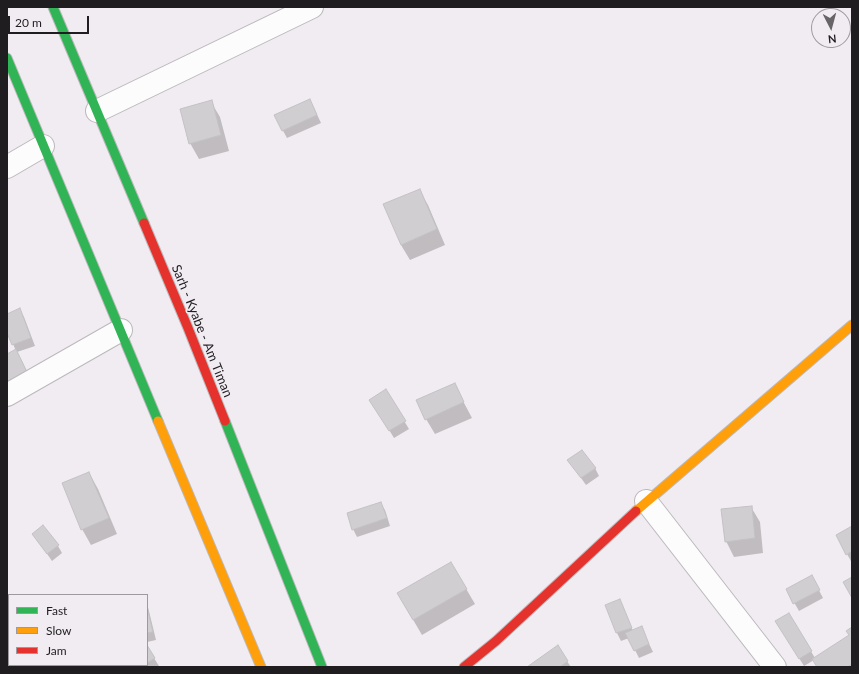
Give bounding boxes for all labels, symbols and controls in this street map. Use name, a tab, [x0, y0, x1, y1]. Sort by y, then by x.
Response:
scale bar	[10, 8, 91, 34]
north arrow	[811, 8, 851, 48]
text: 20 m	[15, 15, 42, 30]
text: N	[827, 33, 837, 46]
street label: Sarh - Kyabe - Am Timan	[168, 263, 236, 399]
legend	[8, 594, 148, 666]
text: Fast	[46, 603, 67, 618]
text: Slow	[46, 623, 71, 638]
text: Jam	[46, 643, 67, 658]

